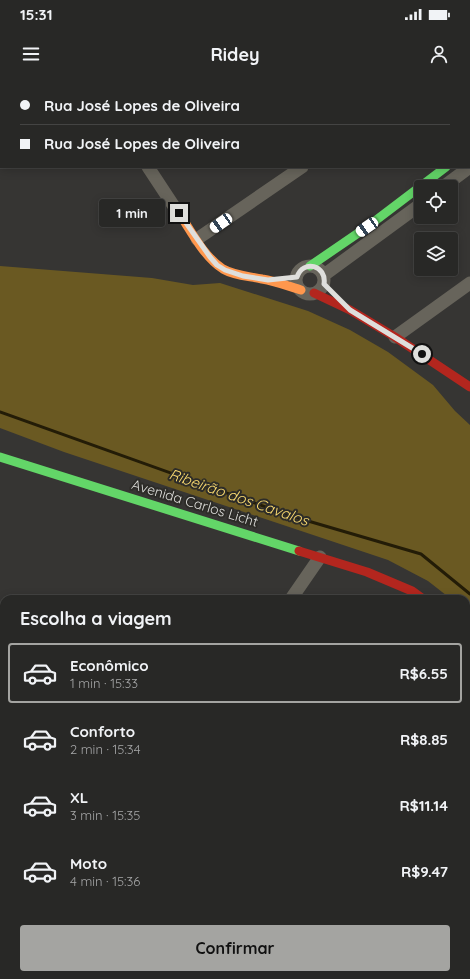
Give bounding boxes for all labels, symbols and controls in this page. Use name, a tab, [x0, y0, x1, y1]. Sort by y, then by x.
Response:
text: 15:31	[20, 5, 52, 24]
icon: menu	[20, 43, 42, 65]
text: Ridey	[210, 43, 260, 66]
icon: person	[428, 43, 450, 65]
text: Rua José Lopes de Oliveira	[44, 96, 240, 115]
text: Rua José Lopes de Oliveira	[44, 134, 240, 153]
map controls	[414, 180, 458, 276]
button: locate	[414, 180, 458, 224]
callout: 1 min	[99, 199, 165, 227]
route end	[170, 204, 188, 222]
text: 1 min	[116, 205, 148, 221]
car	[208, 211, 234, 235]
car	[354, 215, 380, 239]
button: layers	[414, 232, 458, 276]
route start	[413, 345, 431, 363]
water label: Ribeirão dos Cavalos	[167, 464, 312, 530]
street label: Avenida Carlos Licht	[130, 475, 261, 531]
text: Escolha a viagem	[20, 607, 172, 630]
icon: car	[22, 655, 58, 691]
text: Econômico	[70, 656, 149, 675]
text: R$6.55	[399, 664, 448, 683]
text: 1 min · 15:33	[70, 675, 138, 691]
icon: car	[22, 721, 58, 757]
text: Conforto	[70, 722, 135, 741]
text: R$8.85	[400, 730, 448, 749]
text: 2 min · 15:34	[70, 741, 141, 757]
icon: car	[22, 787, 58, 823]
text: XL	[70, 788, 88, 807]
text: R$11.14	[399, 796, 448, 815]
text: 3 min · 15:35	[70, 807, 140, 823]
icon: car	[22, 853, 58, 889]
text: Moto	[70, 854, 107, 873]
text: R$9.47	[401, 862, 448, 881]
text: 4 min · 15:36	[70, 873, 140, 889]
button: Confirmar	[20, 925, 450, 971]

